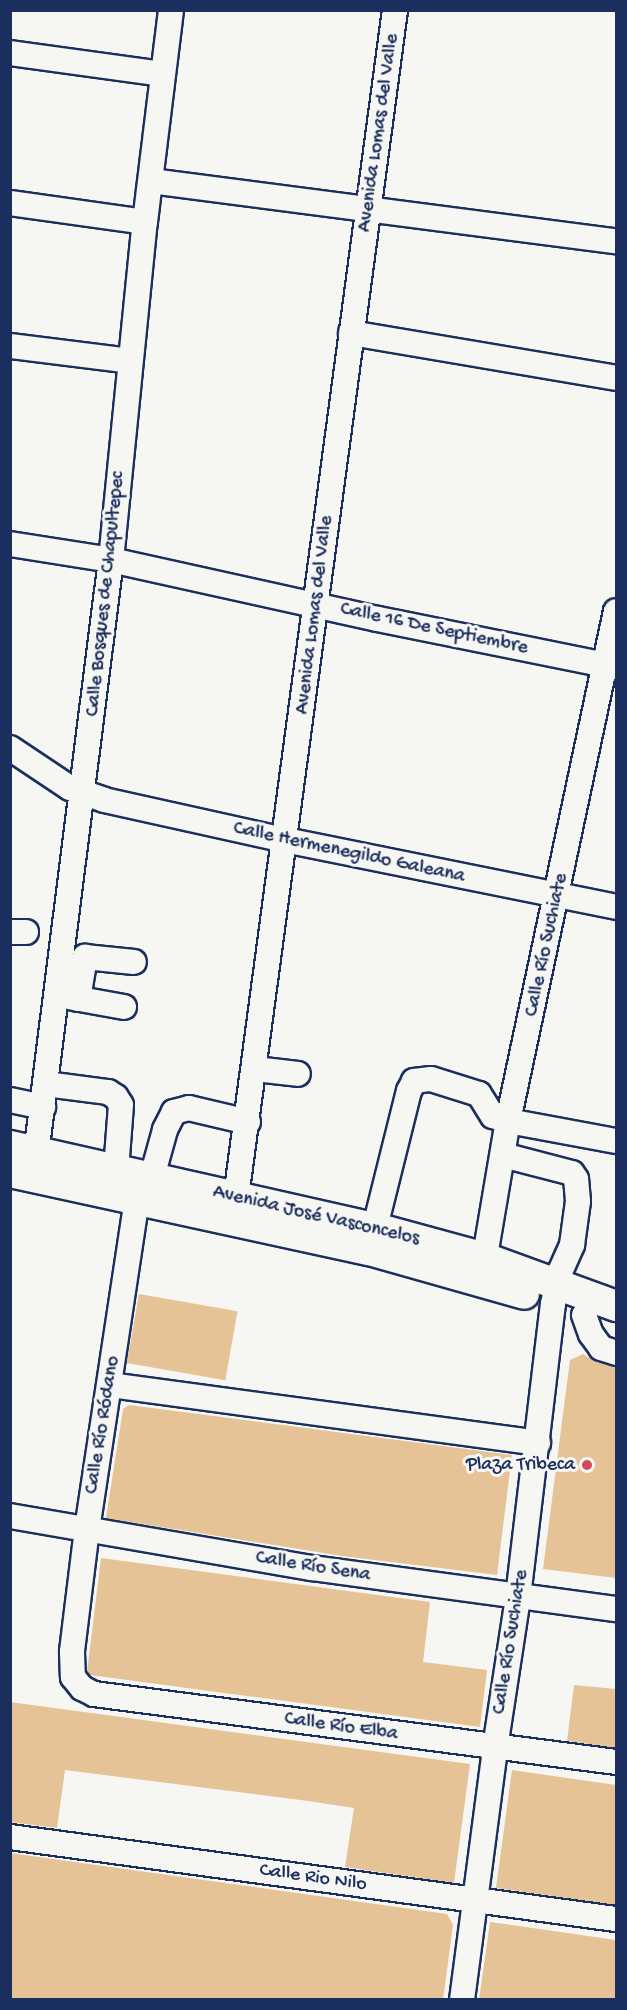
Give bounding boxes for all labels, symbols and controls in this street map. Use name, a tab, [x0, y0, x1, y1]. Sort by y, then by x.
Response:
street label: Avenida Lomas del Valle	[353, 32, 405, 234]
street label: Calle Bosques de Chapultepec	[81, 470, 131, 718]
street label: Avenida Lomas del Valle	[291, 514, 339, 716]
street label: Calle 16 De Septiembre	[338, 597, 530, 661]
street label: Calle Hermenegildo Galeana	[231, 817, 467, 889]
street label: Calle Río Suchiate	[520, 871, 574, 1019]
street label: Avenida José Vasconcelos	[210, 1181, 422, 1251]
street label: Calle Río Ródano	[80, 1354, 126, 1496]
place label: Plaza Tribeca	[466, 1453, 575, 1477]
marker: Plaza Tribeca	[580, 1458, 594, 1472]
street label: Calle Río Sena	[254, 1546, 372, 1588]
street label: Calle Río Suchiate	[488, 1568, 534, 1716]
street label: Calle Río Elba	[283, 1707, 399, 1747]
street label: Calle Rio Nilo	[258, 1859, 368, 1897]

